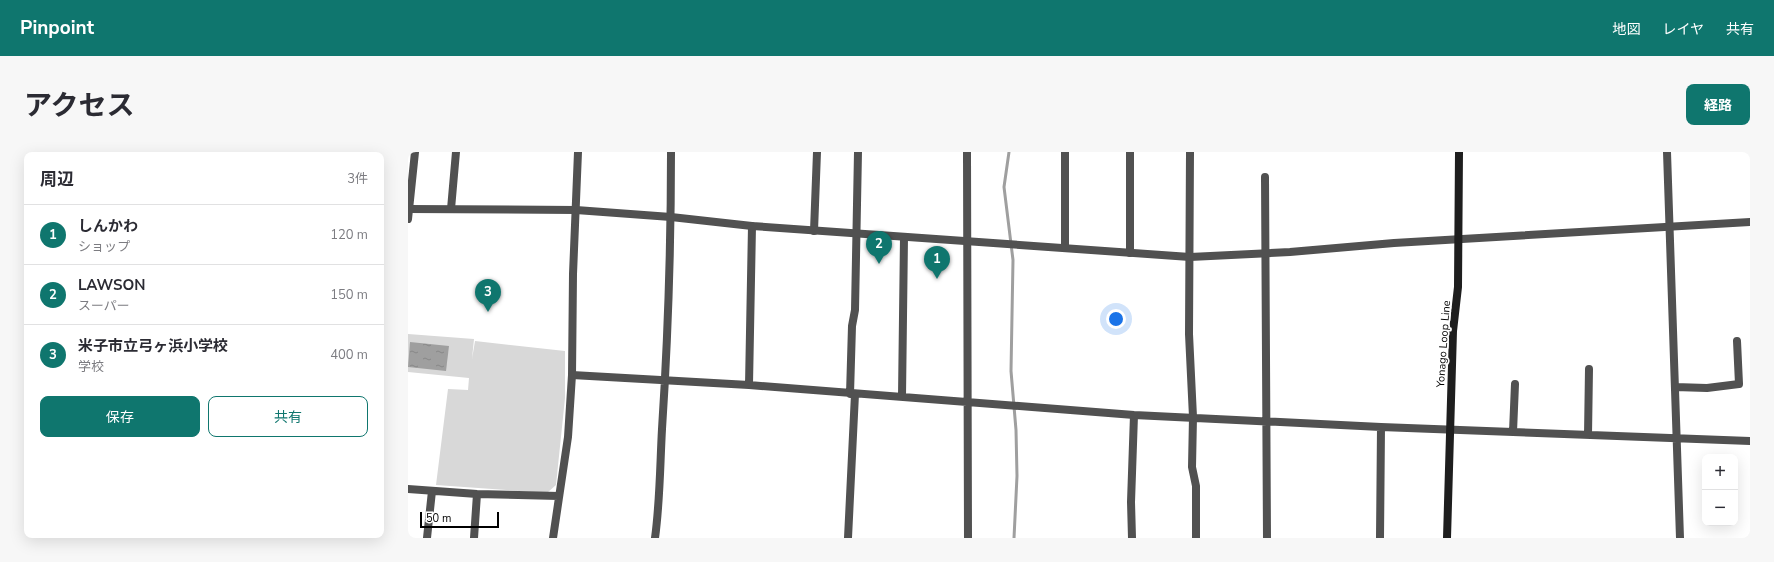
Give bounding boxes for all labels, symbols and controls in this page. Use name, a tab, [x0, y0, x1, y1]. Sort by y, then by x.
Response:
text: Pinpoint	[20, 15, 94, 41]
text: 地図	[1612, 20, 1640, 39]
text: レイヤ	[1662, 20, 1704, 39]
text: 共有	[1726, 20, 1754, 39]
button: 経路	[1686, 84, 1750, 125]
text: アクセス	[24, 87, 135, 125]
text: 周辺	[40, 168, 74, 191]
text: 3件	[347, 170, 368, 188]
text: しんかわ	[78, 216, 138, 236]
text: 1	[49, 226, 57, 244]
text: 120 m	[330, 226, 368, 244]
pin: 2	[866, 231, 892, 264]
text: ショップ	[78, 238, 130, 256]
pin: 1	[924, 246, 950, 279]
text: LAWSON	[78, 275, 145, 295]
pin: 3	[475, 279, 501, 312]
text: 2	[49, 286, 57, 304]
text: 150 m	[330, 286, 368, 304]
text: スーパー	[78, 297, 130, 315]
street label: Yonago Loop Line	[1433, 300, 1454, 389]
your location	[1106, 309, 1126, 329]
text: 米子市立弓ヶ浜小学校	[78, 336, 228, 356]
text: 3	[49, 346, 57, 364]
text: 400 m	[330, 346, 368, 364]
text: 学校	[78, 358, 104, 376]
button: 保存	[40, 396, 200, 437]
button: 共有	[208, 396, 368, 437]
map controls	[1702, 454, 1738, 526]
button: +	[1702, 454, 1738, 490]
button: −	[1702, 490, 1738, 526]
scale bar	[420, 510, 499, 529]
text: 50 m	[426, 511, 451, 526]

